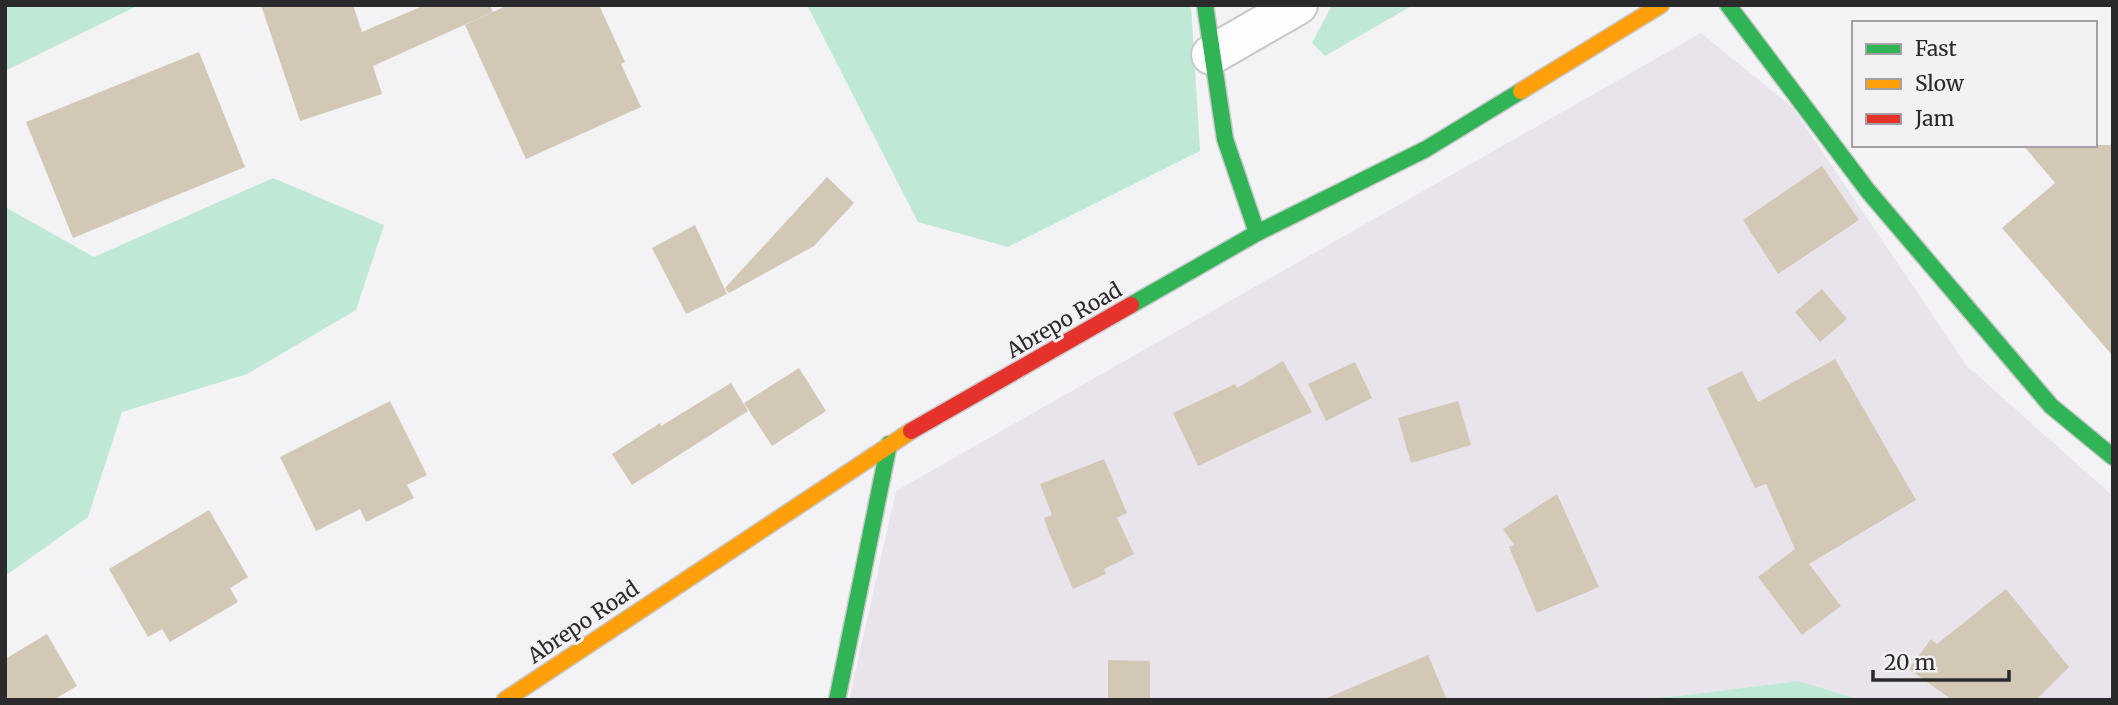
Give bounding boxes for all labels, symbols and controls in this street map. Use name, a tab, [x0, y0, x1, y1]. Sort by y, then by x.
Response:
legend	[1852, 21, 2097, 147]
text: Fast	[1915, 35, 1957, 62]
text: Slow	[1915, 70, 1964, 97]
text: Jam	[1914, 105, 1954, 132]
street label: Abrepo Road	[1001, 276, 1127, 364]
street label: Abrepo Road	[521, 575, 644, 670]
scale bar	[1873, 638, 2010, 682]
text: 20 m	[1884, 649, 1936, 676]

